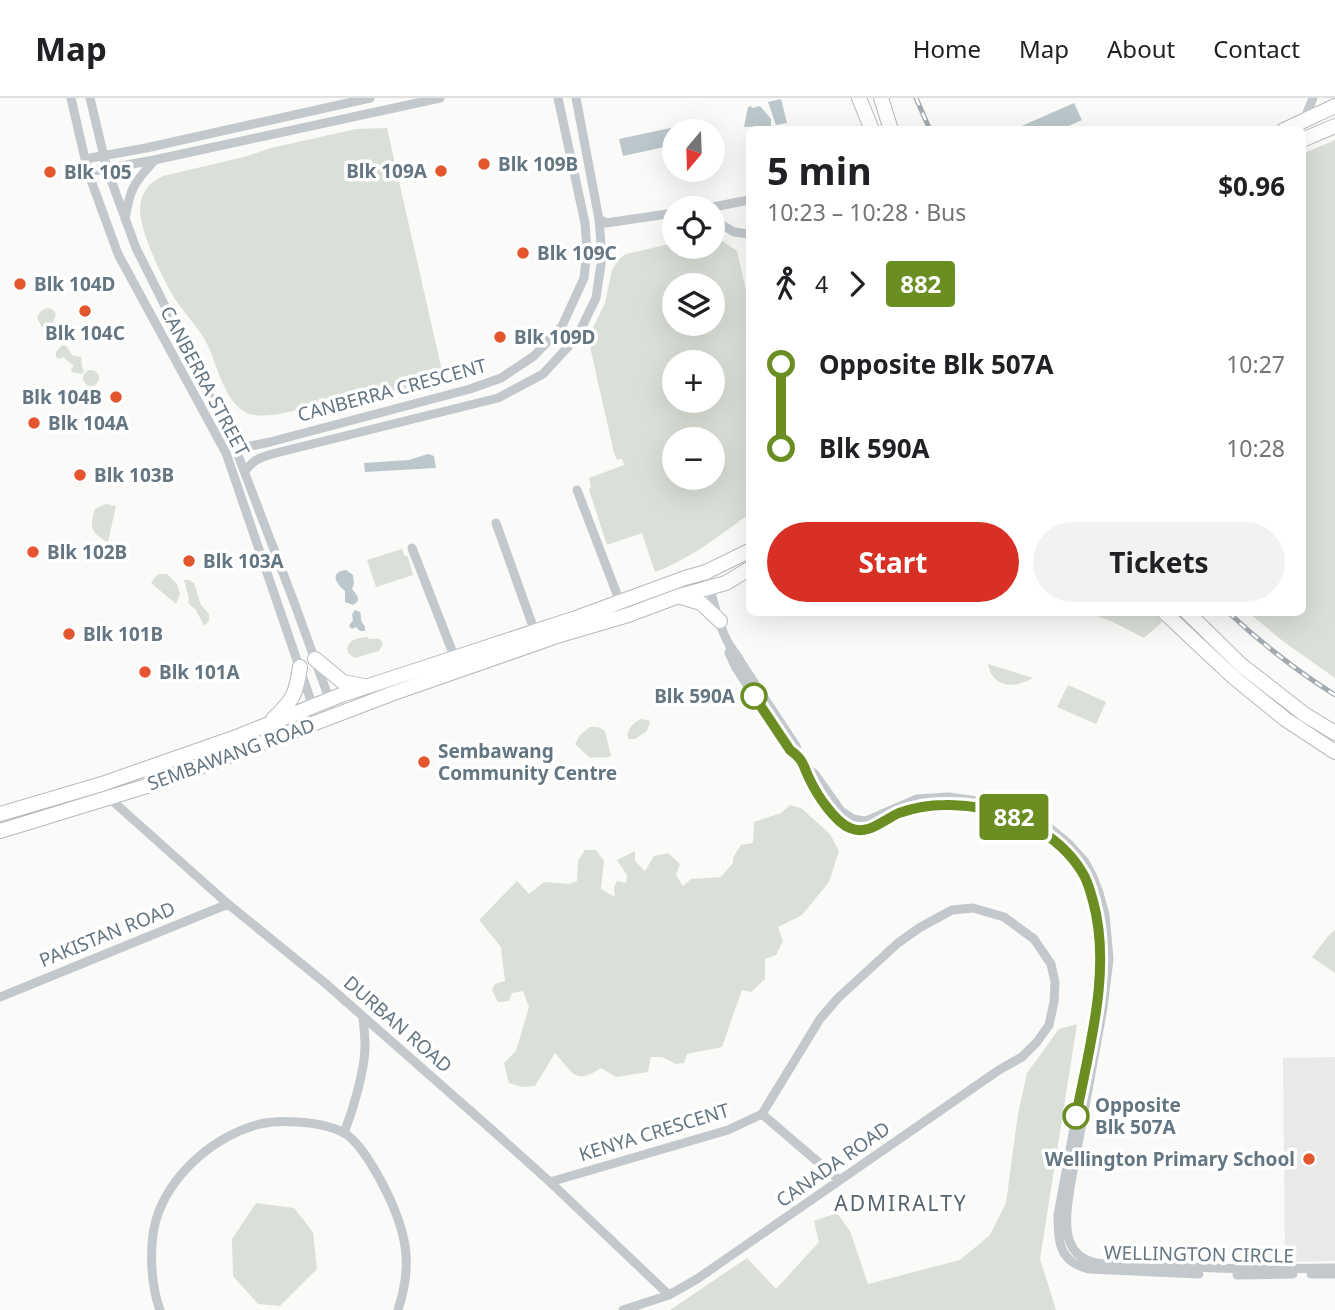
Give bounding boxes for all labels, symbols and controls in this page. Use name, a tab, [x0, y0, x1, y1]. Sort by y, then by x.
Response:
text: Map	[35, 26, 107, 71]
text: Home	[913, 32, 981, 65]
text: Map	[1019, 32, 1069, 65]
text: About	[1107, 32, 1175, 65]
text: Contact	[1213, 32, 1300, 65]
north arrow	[662, 119, 724, 182]
map controls	[662, 119, 725, 490]
text: 5 min	[767, 144, 872, 196]
place label: Blk 109B	[498, 151, 578, 177]
marker: Blk 109B	[476, 156, 492, 172]
place label: Blk 109A	[346, 158, 428, 184]
place label: Blk 105	[64, 159, 132, 185]
marker: Blk 109A	[433, 163, 449, 179]
marker: Blk 105	[42, 164, 58, 180]
text: $0.96	[1218, 168, 1285, 204]
button: locate	[662, 196, 725, 259]
text: 10:23 – 10:28 · Bus	[767, 196, 966, 228]
place label: Blk 109C	[537, 240, 617, 266]
marker: Blk 109C	[515, 245, 531, 261]
icon: walk	[767, 265, 805, 303]
icon: forward	[838, 265, 876, 303]
text: 882	[900, 267, 941, 300]
text: 4	[815, 268, 828, 300]
place label: Blk 104D	[34, 271, 116, 297]
button: layers	[662, 273, 725, 336]
marker: Blk 104D	[12, 276, 28, 292]
street label: CANBERRA STREET	[154, 301, 256, 461]
marker: Blk 104C	[77, 303, 93, 319]
place label: Blk 104C	[45, 320, 125, 346]
place label: Blk 109D	[514, 324, 596, 350]
marker: Blk 109D	[492, 329, 508, 345]
text: Opposite Blk 507A	[819, 346, 1054, 382]
text: 10:27	[1226, 348, 1285, 380]
button: +	[662, 350, 725, 413]
street label: CANBERRA CRESCENT	[295, 352, 490, 428]
place label: Blk 104B	[22, 384, 102, 410]
marker: Blk 104B	[108, 389, 124, 405]
place label: Blk 104A	[48, 410, 130, 436]
marker: Blk 104A	[26, 415, 42, 431]
button: −	[662, 427, 725, 490]
text: Blk 590A	[819, 430, 930, 466]
text: 10:28	[1226, 432, 1285, 464]
place label: Blk 103B	[94, 462, 174, 488]
marker: Blk 103B	[72, 467, 88, 483]
button: Start	[767, 522, 1019, 602]
button: Tickets	[1033, 522, 1285, 602]
place label: Blk 102B	[47, 539, 127, 565]
marker: Blk 102B	[25, 544, 41, 560]
place label: Blk 103A	[203, 548, 285, 574]
marker: Blk 103A	[181, 553, 197, 569]
place label: Blk 101B	[83, 621, 163, 647]
marker: Blk 101B	[61, 626, 77, 642]
place label: Blk 101A	[159, 659, 241, 685]
marker: Blk 101A	[137, 664, 153, 680]
place label: Blk 590A	[654, 683, 736, 709]
marker: Blk 590A	[741, 683, 767, 709]
street label: SEMBAWANG ROAD	[144, 712, 318, 796]
place label: Sembawang Community Centre	[438, 738, 617, 786]
marker: Sembawang Community Centre	[416, 754, 432, 770]
line badge: 882	[974, 794, 1054, 840]
text: 882	[993, 800, 1035, 833]
street label: PAKISTAN ROAD	[35, 895, 179, 973]
street label: DURBAN ROAD	[338, 970, 458, 1078]
place label: Opposite Blk 507A	[1095, 1092, 1181, 1140]
street label: KENYA CRESCENT	[576, 1097, 733, 1167]
marker: Opposite Blk 507A	[1063, 1103, 1089, 1129]
street label: CANADA ROAD	[771, 1115, 895, 1213]
place label: Wellington Primary School	[1045, 1146, 1295, 1172]
marker: Wellington Primary School	[1301, 1151, 1317, 1167]
district label: ADMIRALTY	[834, 1189, 968, 1217]
street label: WELLINGTON CIRCLE	[1104, 1239, 1294, 1269]

